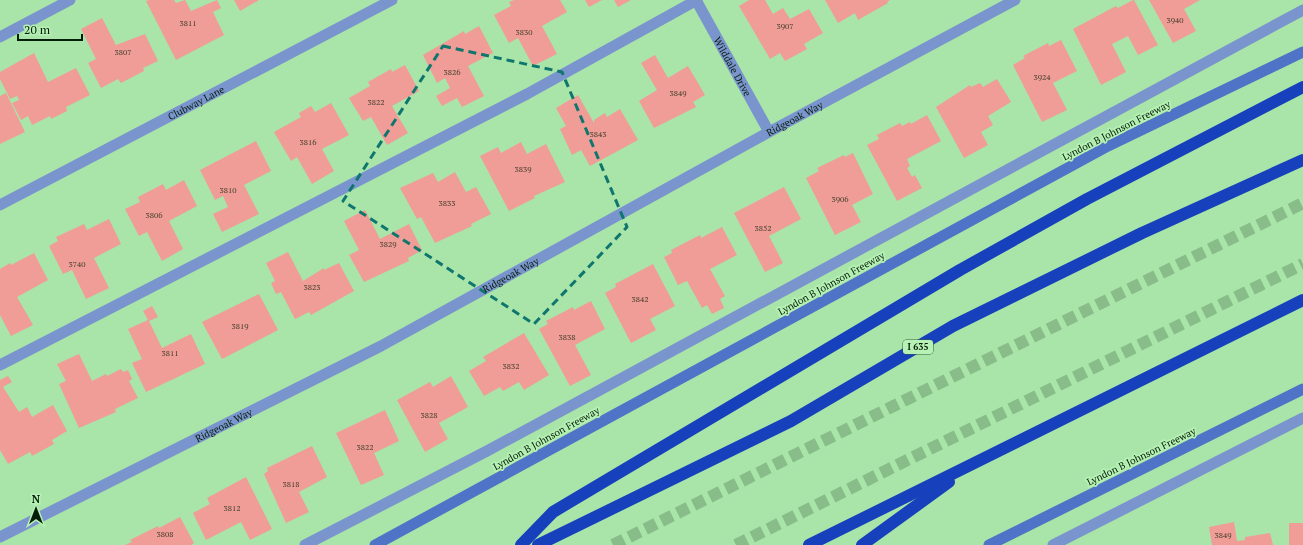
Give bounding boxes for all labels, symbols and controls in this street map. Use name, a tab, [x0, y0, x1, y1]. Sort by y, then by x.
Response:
house number: 3940	[1166, 15, 1184, 25]
scale bar	[18, 16, 82, 42]
house number: 3811	[179, 18, 197, 28]
house number: 3907	[776, 21, 794, 31]
text: 20 m	[24, 22, 51, 37]
house number: 3830	[515, 27, 533, 37]
street label: Wilddale Drive	[711, 35, 754, 99]
house number: 3807	[114, 47, 132, 57]
house number: 3826	[443, 67, 461, 77]
house number: 3924	[1033, 72, 1051, 82]
street label: Clubway Lane	[166, 83, 227, 123]
house number: 3849	[669, 88, 687, 98]
house number: 3822	[367, 97, 385, 107]
street label: Lyndon B Johnson Freeway	[1060, 97, 1173, 163]
street label: Ridgeoak Way	[764, 98, 826, 139]
house number: 3843	[589, 129, 607, 139]
house number: 3816	[299, 137, 317, 147]
house number: 3839	[514, 164, 532, 174]
house number: 3810	[219, 185, 237, 195]
house number: 3906	[831, 194, 849, 204]
house number: 3833	[438, 198, 456, 208]
house number: 3806	[145, 210, 163, 220]
house number: 3852	[754, 223, 772, 233]
house number: 3829	[379, 239, 397, 249]
street label: Lyndon B Johnson Freeway	[776, 248, 888, 318]
street label: Ridgeoak Way	[480, 254, 542, 296]
house number: 3740	[68, 259, 86, 269]
house number: 3823	[303, 282, 321, 292]
house number: 3842	[631, 294, 649, 304]
house number: 3819	[231, 321, 249, 331]
house number: 3838	[558, 332, 576, 342]
road number: I 635	[903, 340, 933, 354]
house number: 3811	[161, 348, 179, 358]
house number: 3832	[502, 361, 520, 371]
street label: Lyndon B Johnson Freeway	[491, 403, 603, 473]
street label: Ridgeoak Way	[193, 405, 255, 445]
house number: 3828	[420, 410, 438, 420]
street label: Lyndon B Johnson Freeway	[1085, 424, 1199, 489]
house number: 3822	[356, 442, 374, 452]
house number: 3818	[282, 479, 300, 489]
north arrow	[16, 489, 56, 529]
text: N	[32, 492, 41, 506]
house number: 3812	[223, 503, 241, 513]
house number: 3808	[156, 529, 174, 539]
house number: 3849	[1214, 530, 1232, 540]

